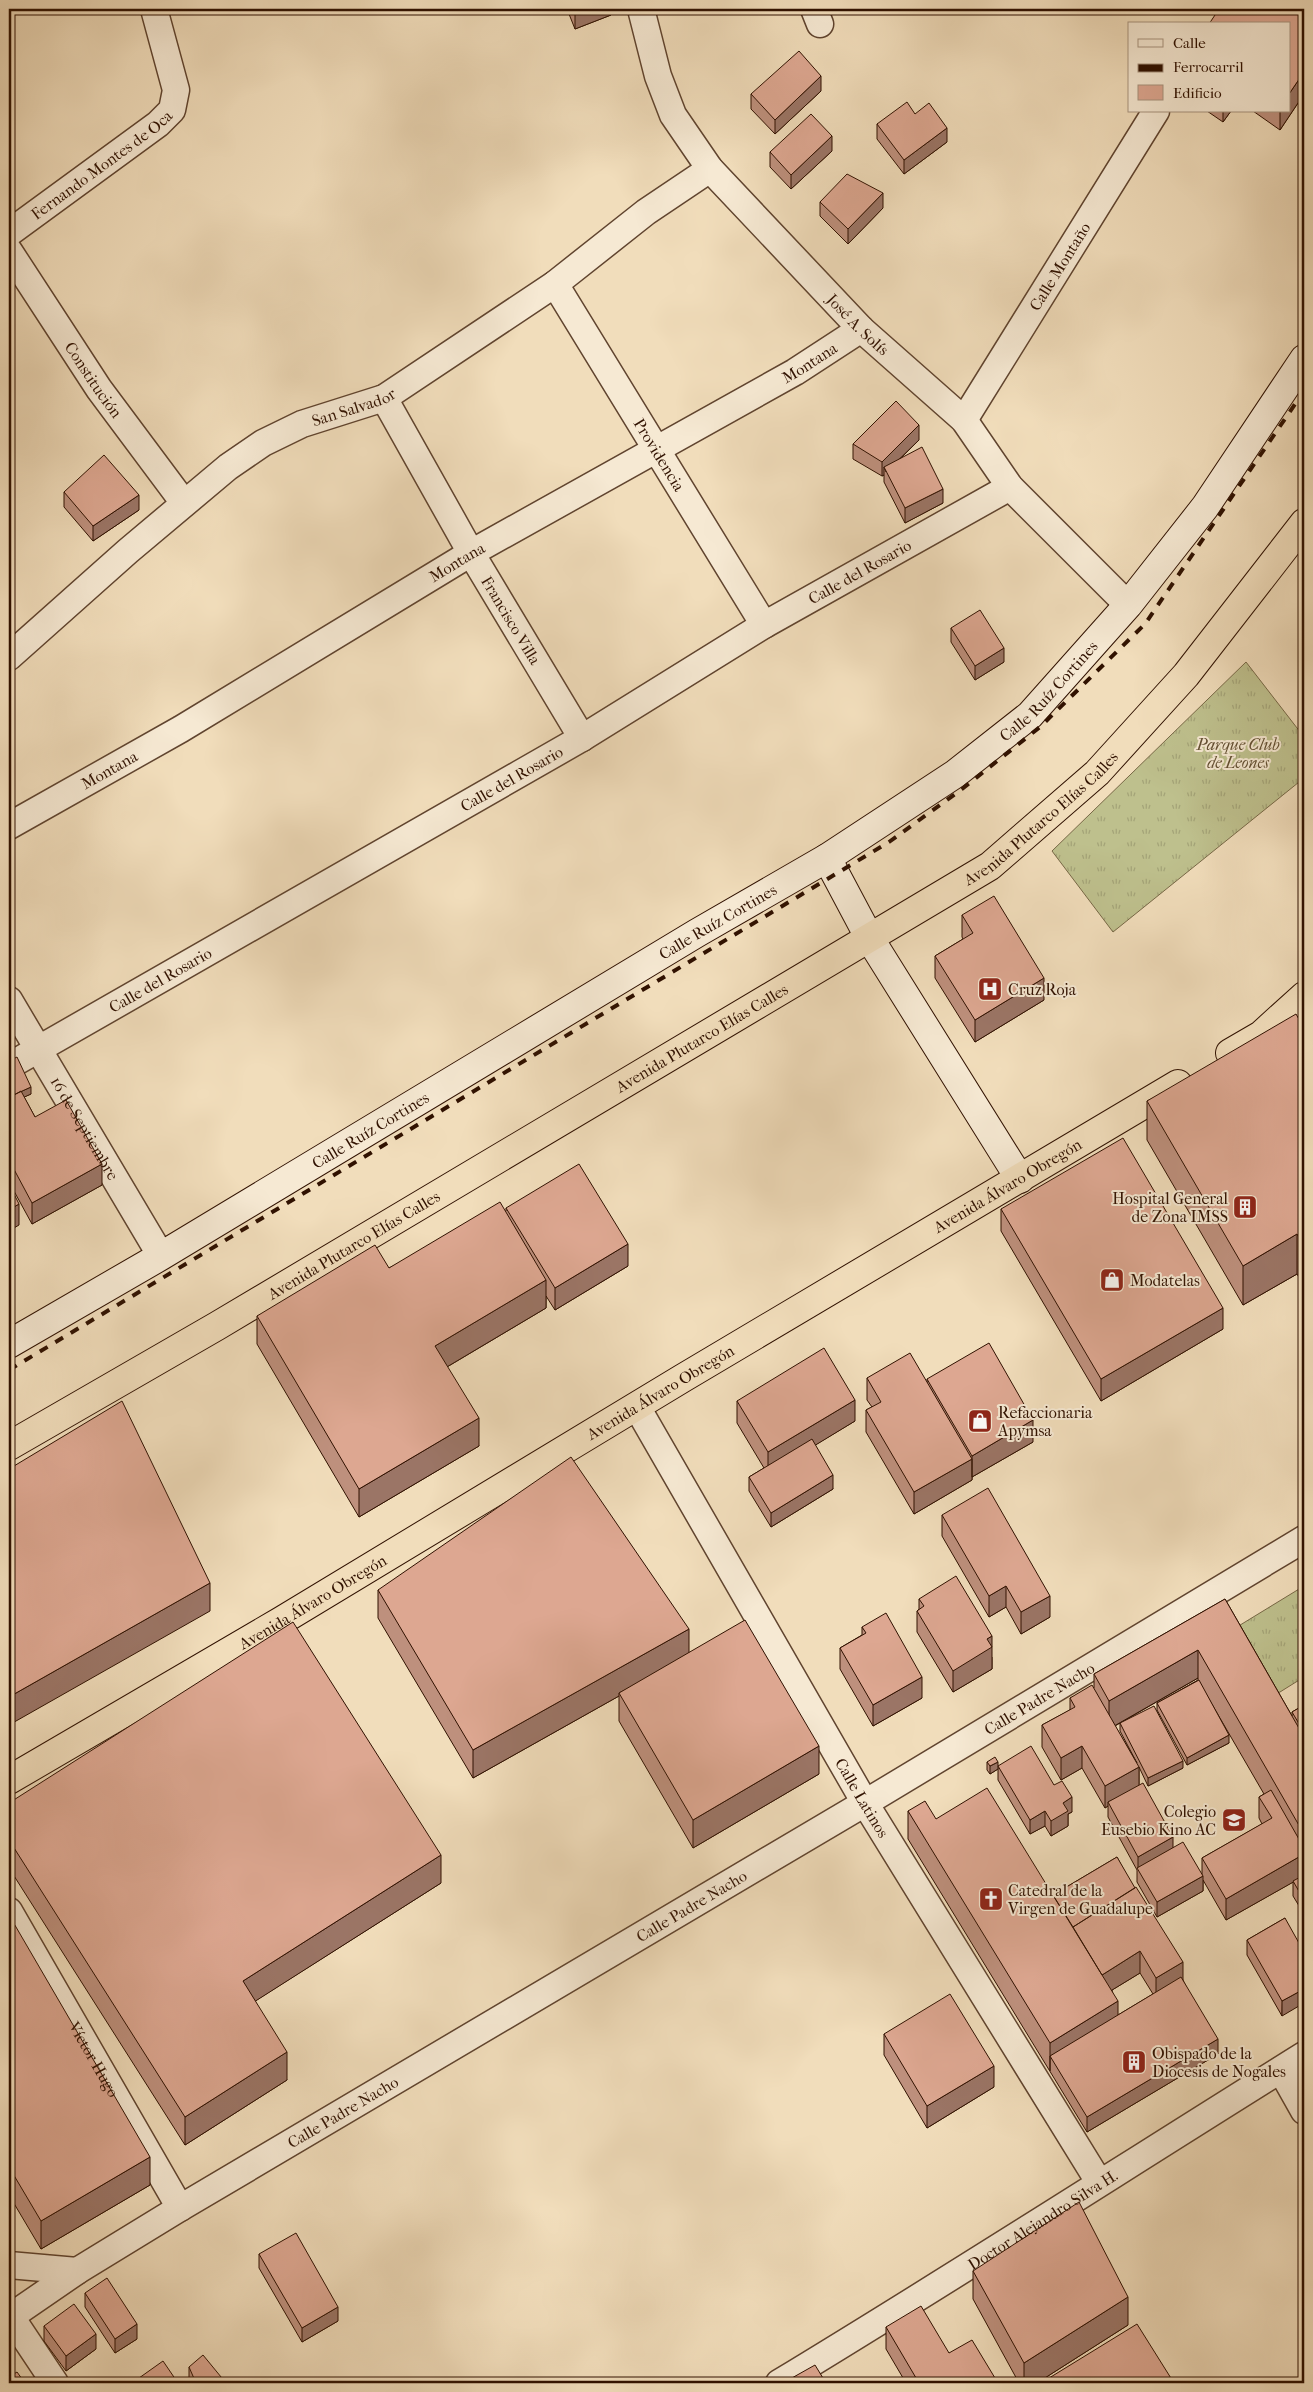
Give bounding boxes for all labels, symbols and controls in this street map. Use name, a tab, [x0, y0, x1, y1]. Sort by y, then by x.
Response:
legend	[1128, 22, 1290, 112]
text: Calle	[1173, 34, 1206, 52]
text: Ferrocarril	[1173, 58, 1244, 76]
text: Edificio	[1173, 84, 1222, 102]
street label: Fernando Montes de Oca	[27, 106, 176, 223]
street label: Calle Montaño	[1025, 219, 1094, 314]
street label: José A. Solís	[822, 288, 893, 359]
street label: Constitución	[61, 338, 127, 422]
street label: Montana	[779, 338, 841, 387]
street label: San Salvador	[309, 383, 399, 430]
street label: Providencia	[630, 415, 689, 495]
street label: Calle del Rosario	[805, 535, 914, 608]
street label: Montana	[426, 538, 488, 586]
street label: Francisco Villa	[477, 572, 545, 668]
street label: Calle Ruíz Cortines	[995, 637, 1101, 745]
park label: Parque Club de Leones	[1196, 735, 1280, 772]
street label: Calle del Rosario	[457, 742, 566, 815]
street label: Montana	[78, 746, 141, 793]
street label: Avenida Plutarco Elías Calles	[959, 747, 1122, 890]
street label: Calle Ruíz Cortines	[655, 880, 780, 963]
street label: Calle del Rosario	[105, 943, 215, 1016]
hospital icon: Cruz Roja	[977, 976, 1003, 1002]
street label: Avenida Plutarco Elías Calles	[611, 979, 791, 1097]
place label: Cruz Roja	[1008, 980, 1077, 999]
street label: 16 de Septiembre	[47, 1073, 123, 1183]
street label: Calle Ruíz Cortines	[308, 1087, 432, 1172]
street label: Avenida Álvaro Obregón	[929, 1134, 1085, 1237]
street label: Avenida Plutarco Elías Calles	[263, 1186, 443, 1304]
place label: Hospital General de Zona IMSS	[1112, 1189, 1229, 1226]
building icon: Hospital General de Zona IMSS	[1232, 1194, 1258, 1220]
shop icon: Modatelas	[1099, 1267, 1125, 1293]
place label: Modatelas	[1130, 1271, 1200, 1290]
street label: Avenida Álvaro Obregón	[582, 1340, 738, 1444]
place label: Refaccionaria Apymsa	[997, 1403, 1093, 1440]
shop icon: Refaccionaria Apymsa	[967, 1408, 993, 1434]
street label: Avenida Álvaro Obregón	[234, 1550, 390, 1654]
street label: Calle Padre Nacho	[981, 1658, 1098, 1739]
street label: Calle Latinos	[832, 1755, 893, 1841]
place label: Colegio Eusebio Kino AC	[1101, 1802, 1216, 1839]
school or university icon: Colegio Eusebio Kino AC	[1221, 1807, 1247, 1833]
street label: Calle Padre Nacho	[633, 1866, 750, 1946]
place label: Catedral de la Virgen de Guadalupe	[1007, 1881, 1153, 1918]
church icon: Catedral de la Virgen de Guadalupe	[978, 1886, 1004, 1912]
street label: Víctor Hugo	[65, 2017, 123, 2100]
place label: Obispado de la Diocesis de Nogales	[1152, 2044, 1286, 2081]
building icon: Obispado de la Diocesis de Nogales	[1121, 2049, 1147, 2075]
street label: Calle Padre Nacho	[284, 2072, 401, 2152]
street label: Doctor Alejandro Silva H.	[964, 2165, 1121, 2274]

